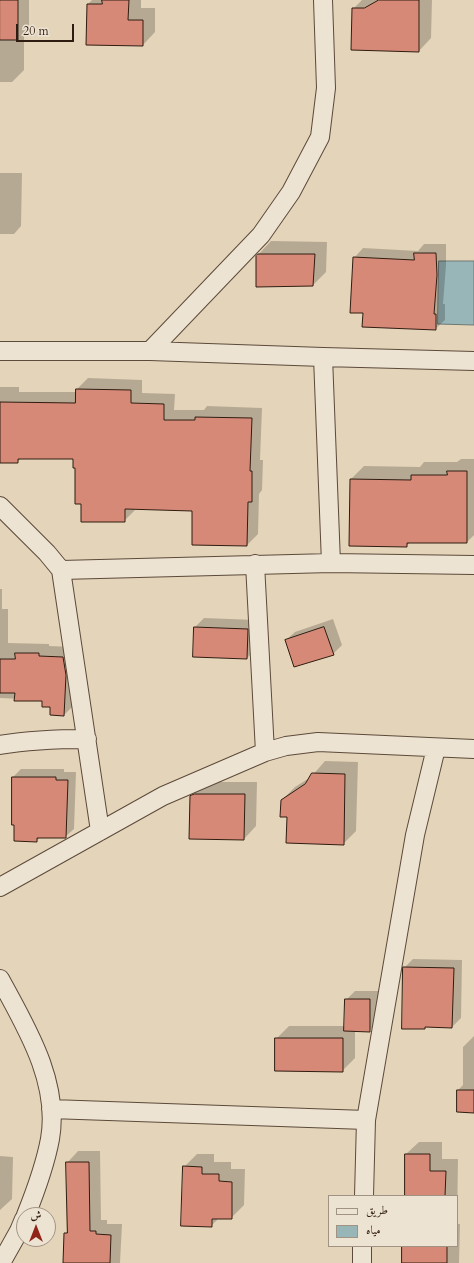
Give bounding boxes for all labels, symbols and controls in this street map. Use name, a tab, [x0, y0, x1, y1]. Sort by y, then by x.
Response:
scale bar	[18, 16, 76, 42]
text: 20 m	[23, 23, 49, 39]
legend	[328, 1195, 458, 1247]
text: طريق	[366, 1202, 388, 1218]
north arrow	[16, 1207, 56, 1247]
text: ش	[31, 1208, 41, 1223]
text: مياه	[366, 1222, 381, 1238]

